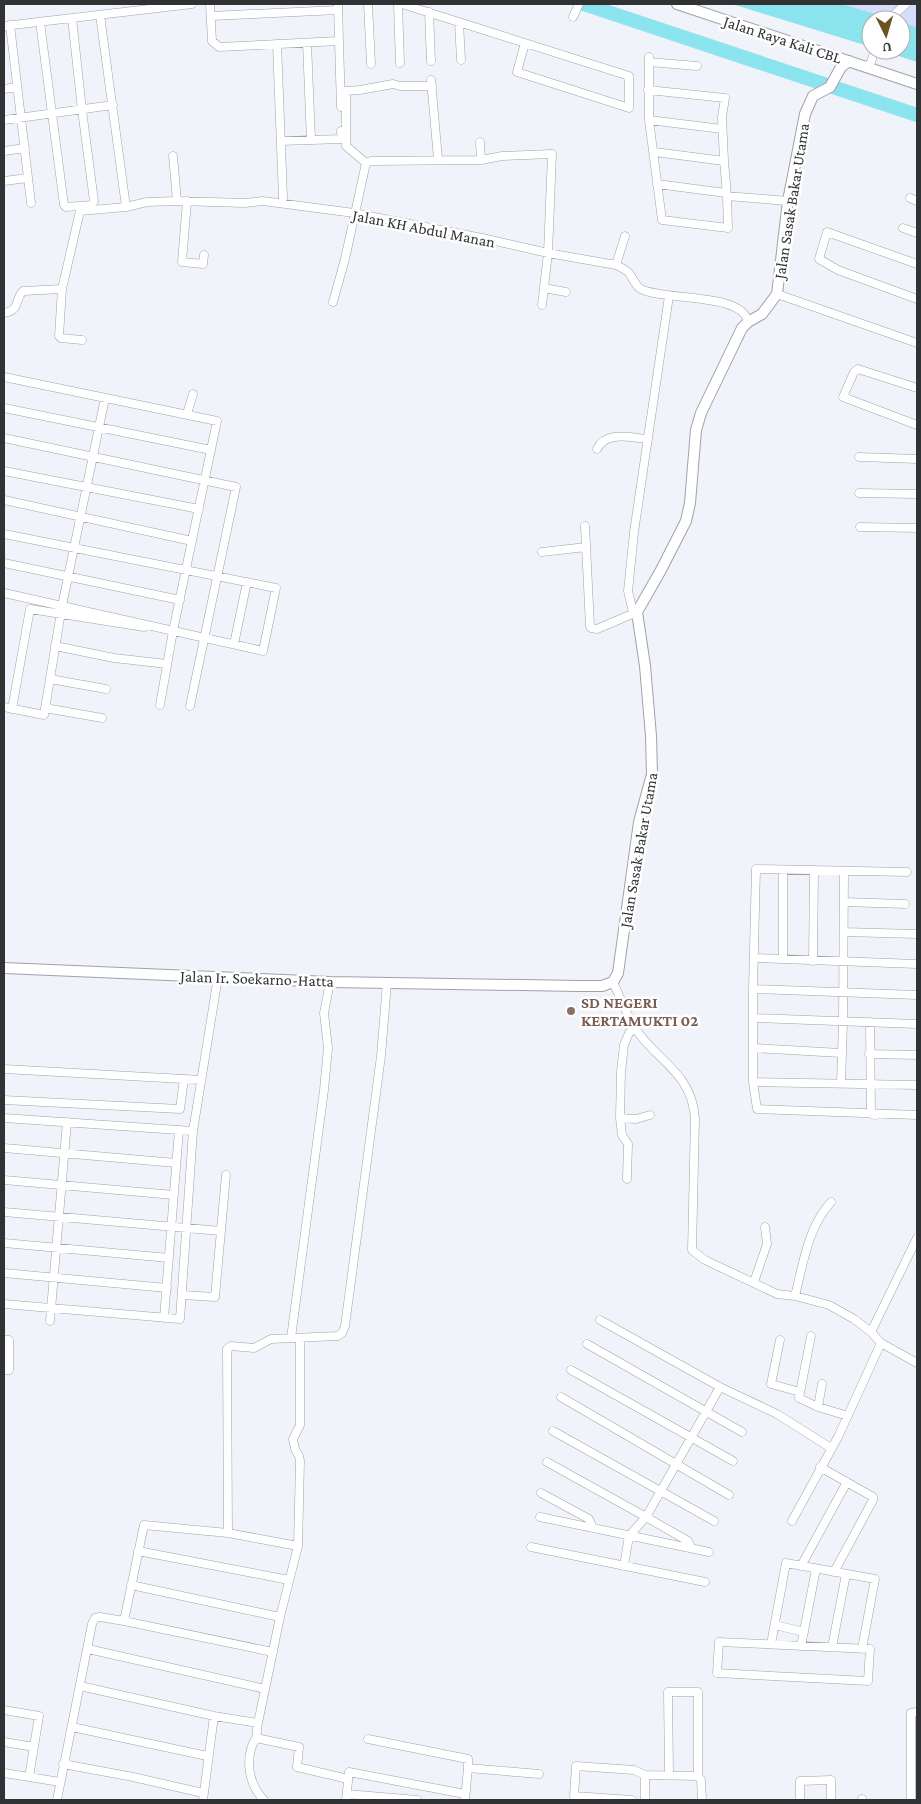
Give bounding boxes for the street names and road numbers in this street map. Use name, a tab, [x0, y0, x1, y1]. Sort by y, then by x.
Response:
street label: Jalan Raya Kali CBL	[719, 12, 844, 68]
street label: Jalan Sasak Bakar Utama	[770, 121, 813, 282]
street label: Jalan KH Abdul Manan	[349, 206, 497, 252]
street label: Jalan Sasak Bakar Utama	[616, 770, 662, 931]
street label: Jalan Ir. Soekarno-Hatta	[178, 967, 335, 991]

